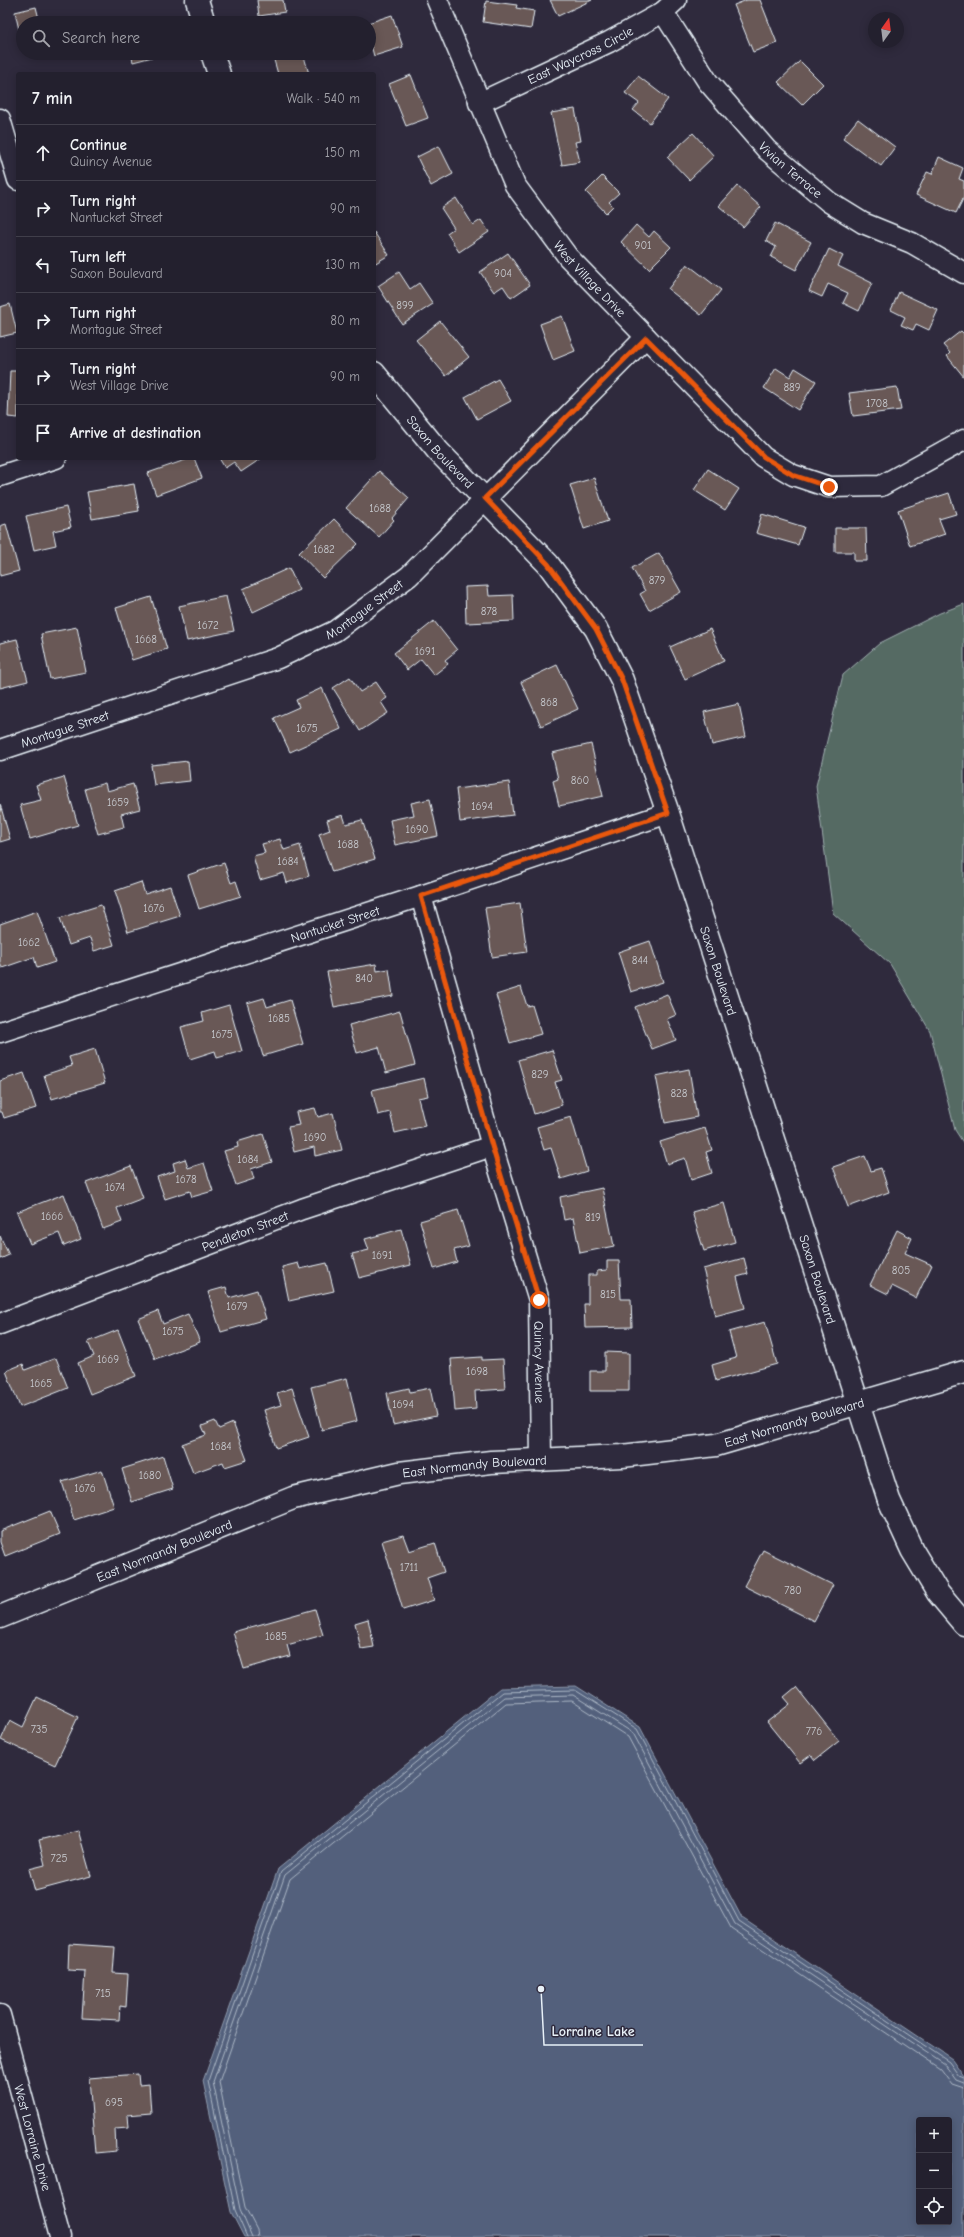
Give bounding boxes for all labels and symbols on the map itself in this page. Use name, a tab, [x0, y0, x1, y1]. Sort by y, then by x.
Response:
north arrow	[868, 12, 904, 48]
street label: East Waycross Circle	[525, 23, 636, 87]
street label: Vivian Terrace	[756, 139, 826, 201]
street label: West Village Drive	[551, 238, 630, 320]
house number: 901	[635, 239, 651, 252]
house number: 904	[494, 267, 512, 280]
house number: 899	[396, 299, 414, 312]
house number: 889	[783, 381, 801, 394]
house number: 1708	[866, 397, 888, 410]
street label: Saxon Boulevard	[404, 412, 477, 491]
route end	[820, 478, 838, 496]
house number: 1688	[369, 502, 391, 515]
house number: 1682	[313, 543, 335, 556]
house number: 879	[649, 574, 665, 587]
street label: Montague Street	[323, 575, 406, 642]
house number: 878	[481, 605, 498, 618]
house number: 1672	[197, 619, 219, 632]
house number: 1668	[135, 633, 157, 646]
house number: 1691	[415, 645, 435, 658]
house number: 868	[540, 696, 558, 709]
street label: Montague Street	[19, 707, 112, 750]
house number: 1675	[296, 722, 318, 735]
house number: 860	[571, 774, 589, 787]
house number: 1659	[107, 796, 129, 809]
house number: 1694	[471, 800, 493, 813]
house number: 1690	[406, 823, 428, 836]
house number: 1688	[337, 838, 359, 851]
house number: 1684	[277, 855, 299, 868]
house number: 1676	[143, 902, 165, 915]
street label: Nantucket Street	[289, 902, 382, 945]
street label: Saxon Boulevard	[697, 924, 740, 1017]
house number: 1662	[18, 936, 40, 949]
house number: 844	[632, 954, 648, 967]
house number: 840	[355, 972, 373, 985]
house number: 1685	[268, 1012, 290, 1025]
house number: 1675	[211, 1028, 233, 1041]
house number: 829	[531, 1068, 549, 1081]
house number: 828	[670, 1087, 688, 1100]
house number: 1690	[304, 1131, 326, 1144]
house number: 1684	[237, 1153, 259, 1166]
house number: 1678	[175, 1173, 197, 1186]
house number: 1674	[105, 1181, 125, 1194]
street label: Pendleton Street	[200, 1207, 291, 1254]
house number: 1666	[41, 1210, 63, 1223]
house number: 819	[585, 1211, 601, 1224]
street label: Saxon Boulevard	[797, 1233, 839, 1326]
house number: 1691	[372, 1249, 392, 1262]
house number: 805	[892, 1264, 910, 1277]
house number: 815	[600, 1288, 616, 1301]
route start	[530, 1291, 548, 1309]
house number: 1679	[226, 1300, 248, 1313]
street label: Quincy Avenue	[532, 1321, 548, 1404]
house number: 1675	[162, 1325, 184, 1338]
house number: 1669	[97, 1353, 119, 1366]
house number: 1698	[466, 1365, 488, 1378]
house number: 1665	[30, 1377, 52, 1390]
street label: East Normandy Boulevard	[722, 1394, 866, 1450]
house number: 1694	[392, 1398, 414, 1411]
house number: 1684	[210, 1440, 232, 1453]
street label: East Normandy Boulevard	[401, 1452, 547, 1480]
house number: 1680	[139, 1469, 161, 1482]
house number: 1676	[74, 1482, 96, 1495]
street label: East Normandy Boulevard	[94, 1516, 234, 1585]
house number: 1711	[400, 1561, 418, 1574]
house number: 780	[784, 1584, 802, 1597]
house number: 1685	[265, 1630, 287, 1643]
house number: 735	[31, 1723, 47, 1736]
house number: 776	[806, 1725, 822, 1738]
house number: 725	[51, 1852, 67, 1865]
house number: 715	[95, 1987, 111, 2000]
callout: Lorraine Lake	[544, 2019, 643, 2045]
text: Lorraine Lake	[551, 2023, 635, 2040]
street label: West Lorraine Drive	[12, 2083, 55, 2193]
house number: 695	[105, 2096, 123, 2109]

